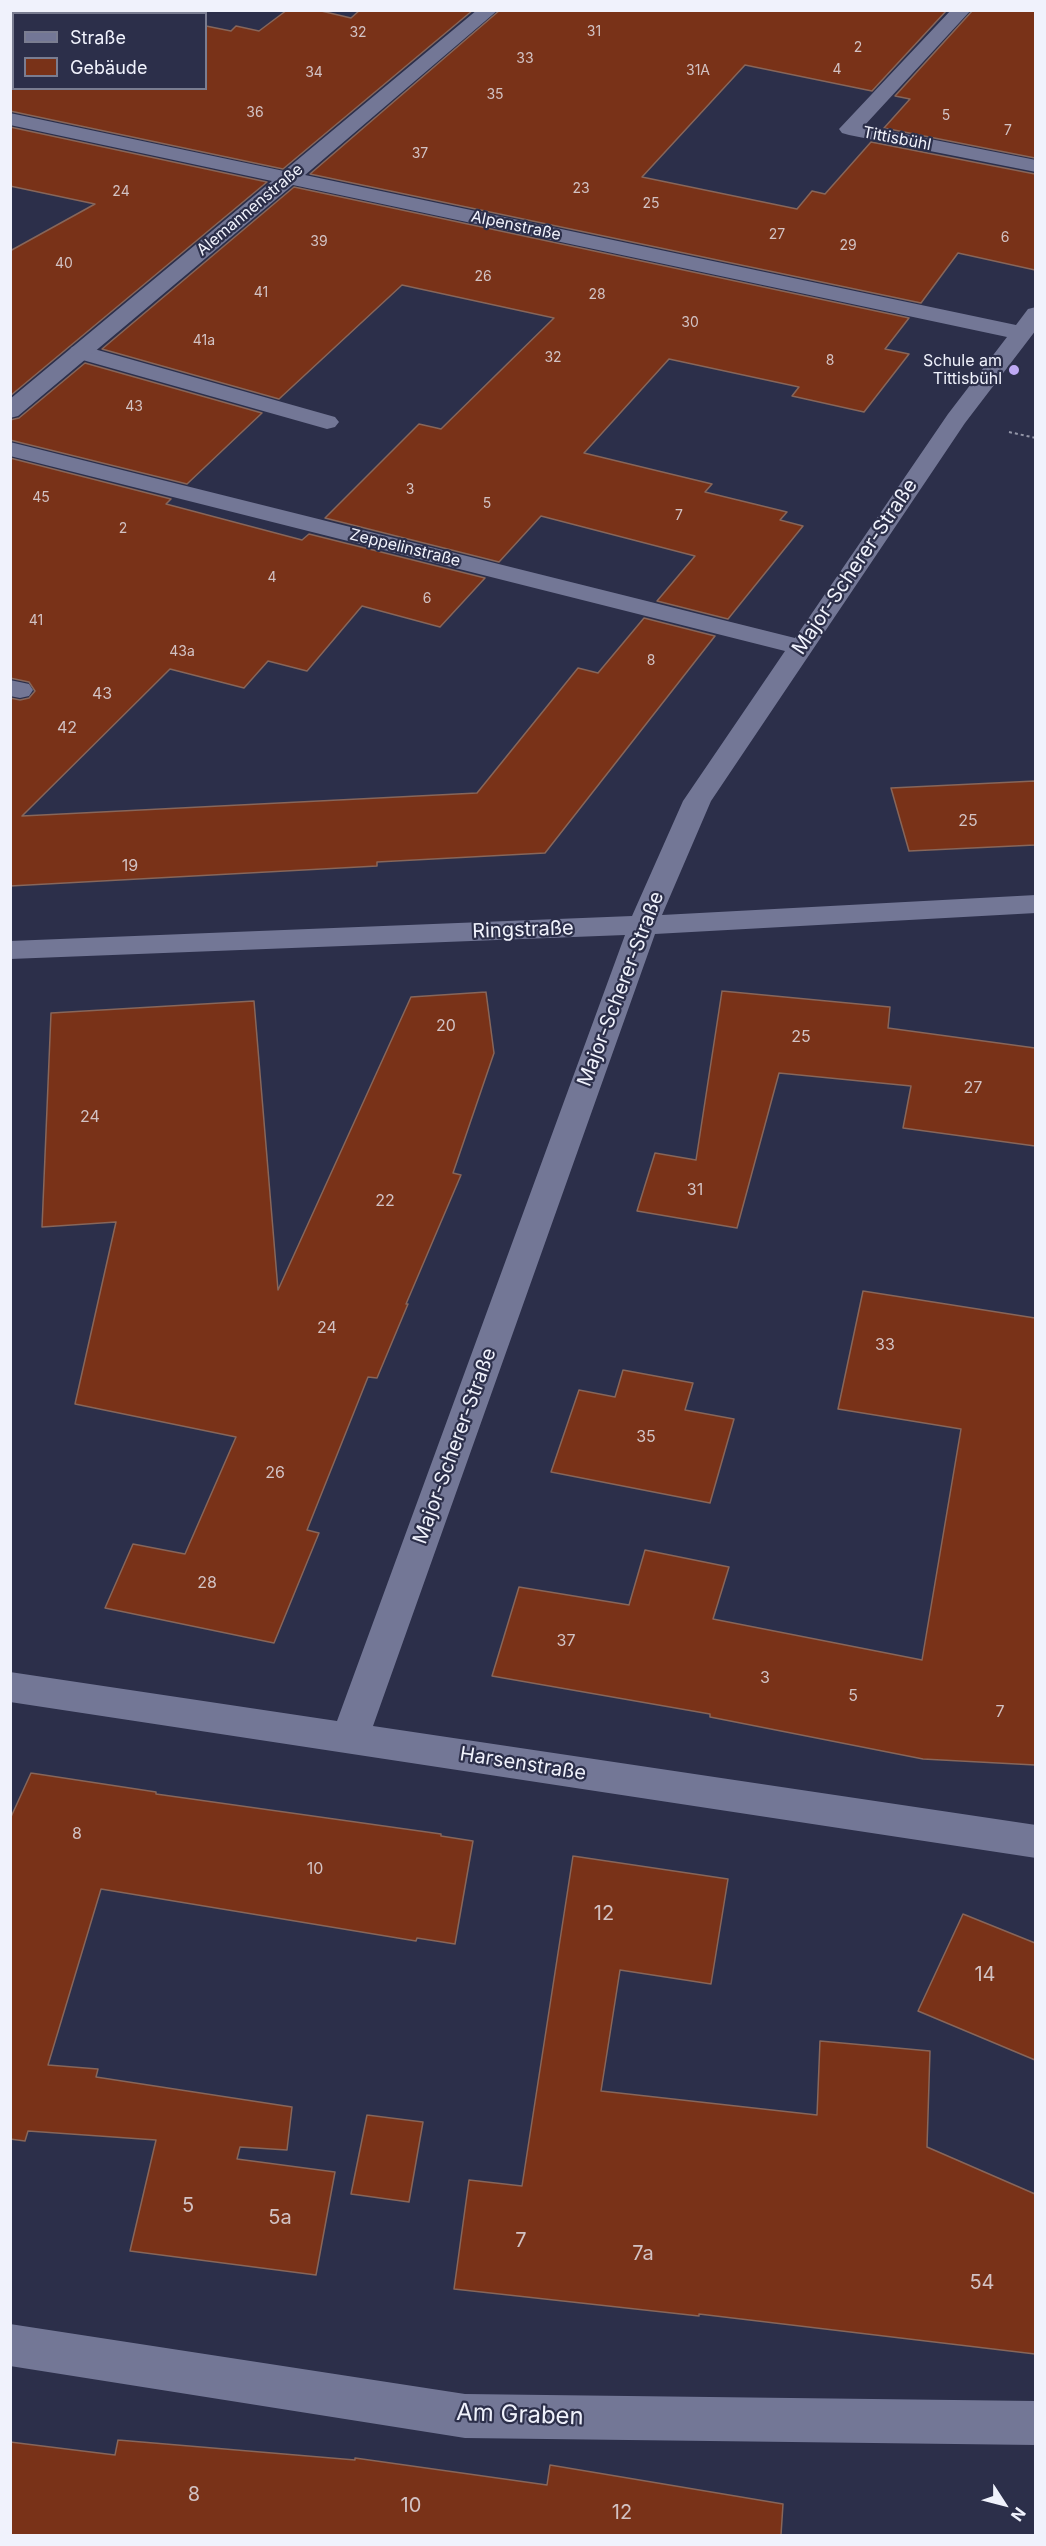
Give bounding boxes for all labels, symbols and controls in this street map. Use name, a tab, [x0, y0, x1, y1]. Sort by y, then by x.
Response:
legend	[12, 12, 207, 90]
house number: 31	[587, 24, 601, 40]
house number: 32	[349, 25, 367, 41]
text: Straße	[70, 27, 126, 48]
house number: 2	[854, 40, 862, 56]
house number: 33	[516, 51, 534, 67]
text: Gebäude	[70, 57, 147, 78]
house number: 4	[832, 62, 842, 78]
house number: 31A	[686, 63, 710, 79]
house number: 34	[305, 65, 323, 81]
house number: 35	[486, 87, 504, 103]
house number: 36	[246, 105, 264, 121]
house number: 5	[942, 108, 950, 124]
street label: Tittisbühl	[861, 123, 933, 155]
house number: 7	[1004, 123, 1012, 139]
house number: 37	[412, 146, 428, 162]
street label: Alemannenstraße	[193, 160, 307, 260]
house number: 23	[572, 181, 590, 197]
house number: 24	[112, 184, 130, 200]
house number: 25	[642, 196, 660, 212]
street label: Alpenstraße	[469, 207, 563, 245]
house number: 27	[769, 227, 785, 243]
house number: 6	[1001, 230, 1009, 246]
house number: 39	[310, 234, 328, 250]
house number: 29	[839, 238, 857, 254]
house number: 40	[55, 256, 73, 272]
house number: 26	[474, 269, 492, 285]
house number: 41	[254, 285, 268, 301]
house number: 28	[588, 287, 606, 303]
house number: 30	[681, 315, 699, 331]
house number: 41a	[193, 333, 215, 349]
house number: 32	[544, 350, 562, 366]
place label: Schule am Tittisbühl	[923, 351, 1002, 389]
house number: 8	[826, 353, 834, 369]
marker: Schule am Tittisbühl	[1007, 363, 1021, 377]
house number: 43	[125, 399, 143, 415]
street label: Major-Scherer-Straße	[787, 475, 923, 659]
house number: 3	[406, 482, 414, 498]
house number: 45	[32, 490, 50, 506]
house number: 5	[483, 496, 491, 512]
house number: 7	[675, 508, 683, 524]
house number: 2	[119, 521, 127, 537]
street label: Zeppelinstraße	[348, 525, 462, 571]
house number: 4	[267, 570, 277, 586]
house number: 6	[423, 591, 431, 607]
house number: 41	[29, 613, 43, 629]
house number: 43a	[169, 644, 195, 660]
house number: 8	[647, 653, 655, 669]
house number: 43	[92, 684, 112, 704]
house number: 42	[57, 718, 77, 738]
house number: 25	[958, 811, 978, 831]
house number: 19	[122, 856, 138, 876]
street label: Major-Scherer-Straße	[573, 888, 669, 1090]
street label: Ringstraße	[472, 916, 574, 944]
house number: 20	[436, 1016, 456, 1036]
house number: 25	[791, 1027, 811, 1047]
house number: 27	[964, 1078, 982, 1098]
house number: 24	[80, 1107, 100, 1127]
house number: 31	[687, 1180, 703, 1200]
house number: 22	[375, 1191, 395, 1211]
house number: 24	[317, 1318, 337, 1338]
house number: 33	[875, 1335, 895, 1355]
street label: Major-Scherer-Straße	[408, 1345, 502, 1547]
house number: 35	[636, 1427, 656, 1447]
house number: 26	[265, 1463, 285, 1483]
house number: 28	[197, 1573, 217, 1593]
house number: 37	[557, 1631, 575, 1651]
house number: 3	[760, 1668, 770, 1688]
house number: 5	[848, 1686, 858, 1706]
house number: 7	[995, 1702, 1005, 1722]
street label: Harsenstraße	[458, 1742, 588, 1786]
house number: 8	[72, 1824, 82, 1844]
house number: 10	[307, 1859, 323, 1879]
house number: 12	[594, 1902, 614, 1926]
house number: 14	[974, 1963, 996, 1987]
house number: 5	[182, 2194, 194, 2218]
house number: 5a	[268, 2206, 292, 2230]
house number: 7	[515, 2229, 527, 2253]
house number: 7a	[632, 2242, 654, 2266]
house number: 54	[969, 2271, 995, 2295]
street label: Am Graben	[456, 2398, 584, 2432]
north arrow	[974, 2474, 1034, 2534]
house number: 8	[188, 2483, 200, 2507]
house number: 10	[401, 2494, 421, 2518]
house number: 12	[612, 2501, 632, 2525]
text: N	[1007, 2504, 1030, 2525]

